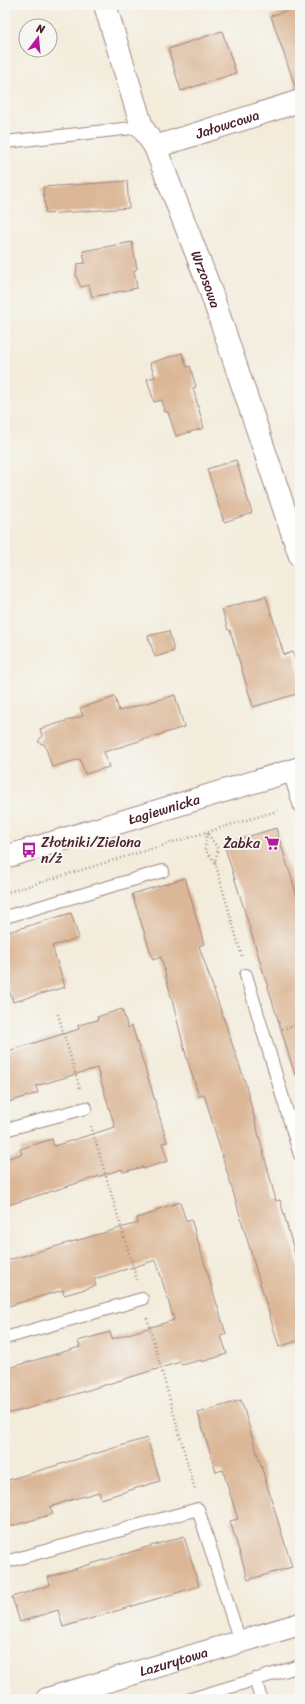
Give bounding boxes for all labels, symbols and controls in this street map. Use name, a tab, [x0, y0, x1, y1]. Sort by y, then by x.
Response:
north arrow	[18, 18, 58, 58]
text: N	[33, 18, 47, 39]
street label: Jałowcowa	[191, 102, 263, 146]
street label: Wrzosowa	[184, 247, 228, 311]
street label: Łagiewnicka	[125, 786, 204, 832]
place label: Złotniki/Zielona n/ż	[41, 830, 141, 871]
place label: Żabka	[223, 831, 261, 856]
supermarket icon: Żabka	[263, 834, 281, 852]
bus stop icon: Złotniki/Zielona n/ż	[20, 841, 38, 859]
street label: Lazurytowa	[136, 1639, 211, 1683]

